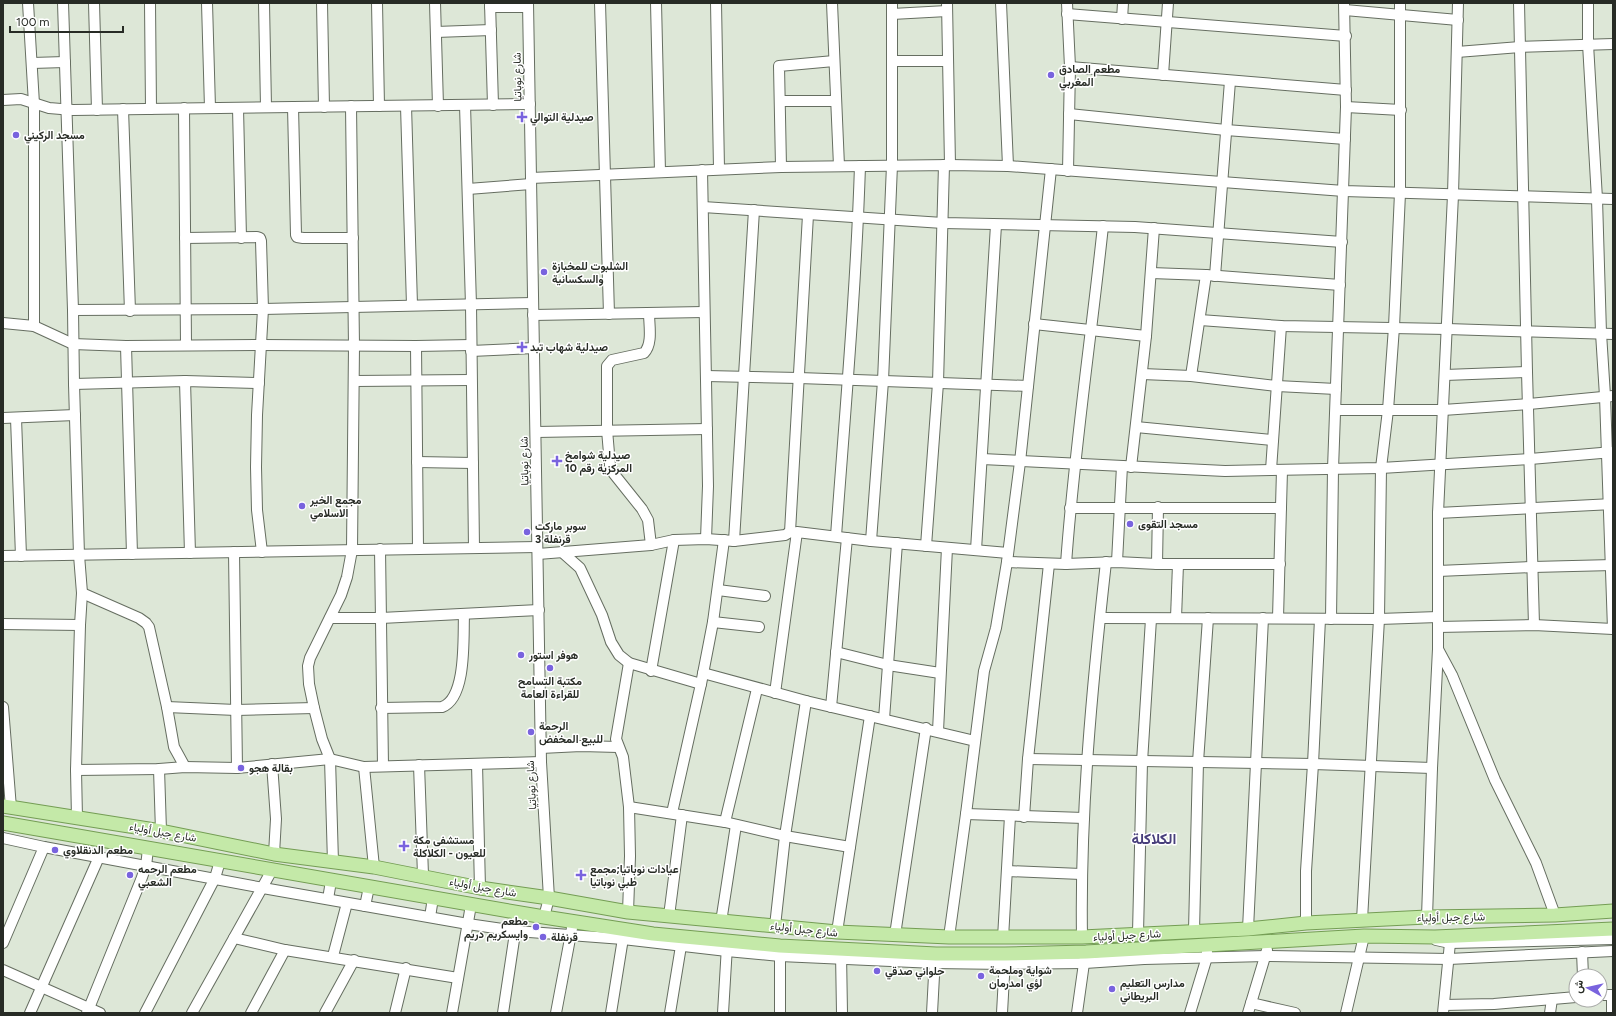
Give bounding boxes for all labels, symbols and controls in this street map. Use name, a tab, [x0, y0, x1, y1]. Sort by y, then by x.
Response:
scale bar	[10, 8, 123, 34]
text: 100 m	[16, 15, 50, 29]
street label: شارع نوباتيا	[511, 52, 525, 102]
place label: مطعم الصادق المغربي	[1059, 63, 1120, 91]
marker: مطعم الصادق المغربي	[1046, 70, 1056, 80]
place label: صيدلية التوالي	[530, 111, 594, 126]
marker: صيدلية التوالي	[517, 112, 527, 122]
place label: مسجد الركيني	[24, 129, 85, 144]
marker: مسجد الركيني	[11, 130, 21, 140]
place label: الشلبوت للمخبازة والسكسانية	[552, 260, 628, 286]
marker: الشلبوت للمخبازة والسكسانية	[539, 267, 549, 277]
place label: صيدلية شهاب تبد	[530, 341, 608, 354]
marker: صيدلية شهاب تبد	[517, 342, 527, 352]
street label: شارع نوباتيا	[518, 436, 532, 486]
place label: صيدلية شوامخ المركزية رقم 10	[565, 449, 632, 476]
marker: صيدلية شوامخ المركزية رقم 10	[552, 456, 562, 466]
place label: مجمع الخير الاسلامي	[309, 494, 362, 522]
marker: مجمع الخير الاسلامي	[297, 501, 307, 511]
place label: مسجد التقوى	[1138, 518, 1198, 531]
marker: مسجد التقوى	[1125, 519, 1135, 529]
place label: سوبر ماركت قرنفلة 3	[535, 520, 587, 546]
marker: سوبر ماركت قرنفلة 3	[522, 527, 532, 537]
place label: هوفر استور	[528, 649, 579, 662]
marker: هوفر استور	[516, 650, 526, 660]
marker: مكتبة التسامح للقراءة العامة	[545, 663, 555, 673]
place label: مكتبة التسامح للقراءة العامة	[518, 675, 582, 701]
place label: الرحمة للبيع المخفض	[539, 720, 603, 747]
marker: الرحمة للبيع المخفض	[526, 727, 536, 737]
street label: شارع نوباتيا	[524, 760, 540, 810]
place label: بقالة هجو	[249, 762, 293, 775]
marker: بقالة هجو	[236, 763, 246, 773]
street label: شارع جبل أولياء	[128, 820, 198, 846]
district label: الكلاكلة	[1132, 830, 1176, 848]
place label: مستشفى مكة للعيون - الكلاكلة	[413, 834, 486, 860]
marker: مستشفى مكة للعيون - الكلاكلة	[398, 840, 410, 852]
place label: مطعم الدنقلاوي	[63, 844, 133, 859]
marker: مطعم الدنقلاوي	[50, 845, 60, 855]
place label: مطعم الرحمه الشعبي	[138, 863, 197, 891]
place label: عيادات نوباتيا;مجمع طبي نوباتيا	[590, 863, 679, 891]
marker: عيادات نوباتيا;مجمع طبي نوباتيا	[575, 869, 587, 881]
marker: مطعم الرحمه الشعبي	[125, 870, 135, 880]
street label: شارع جبل أولياء	[448, 875, 518, 901]
street label: شارع جبل أولياء	[1417, 910, 1485, 926]
place label: مطعم وايسكريم دريم	[464, 915, 528, 942]
street label: شارع جبل أولياء	[769, 919, 839, 941]
marker: مطعم وايسكريم دريم	[531, 922, 541, 932]
street label: شارع جبل أولياء	[1093, 927, 1162, 945]
place label: قرنفلة	[551, 931, 578, 944]
marker: قرنفلة	[538, 932, 548, 942]
place label: شواية وملحمة لؤي امدرمان	[989, 964, 1052, 992]
place label: حلواني صدقي	[885, 965, 945, 980]
marker: حلواني صدقي	[872, 966, 882, 976]
north arrow	[1568, 968, 1608, 1008]
marker: شواية وملحمة لؤي امدرمان	[976, 971, 986, 981]
place label: مدارس التعليم البريطاني	[1120, 977, 1185, 1005]
text: ش	[1571, 979, 1586, 994]
marker: مدارس التعليم البريطاني	[1107, 984, 1117, 994]

